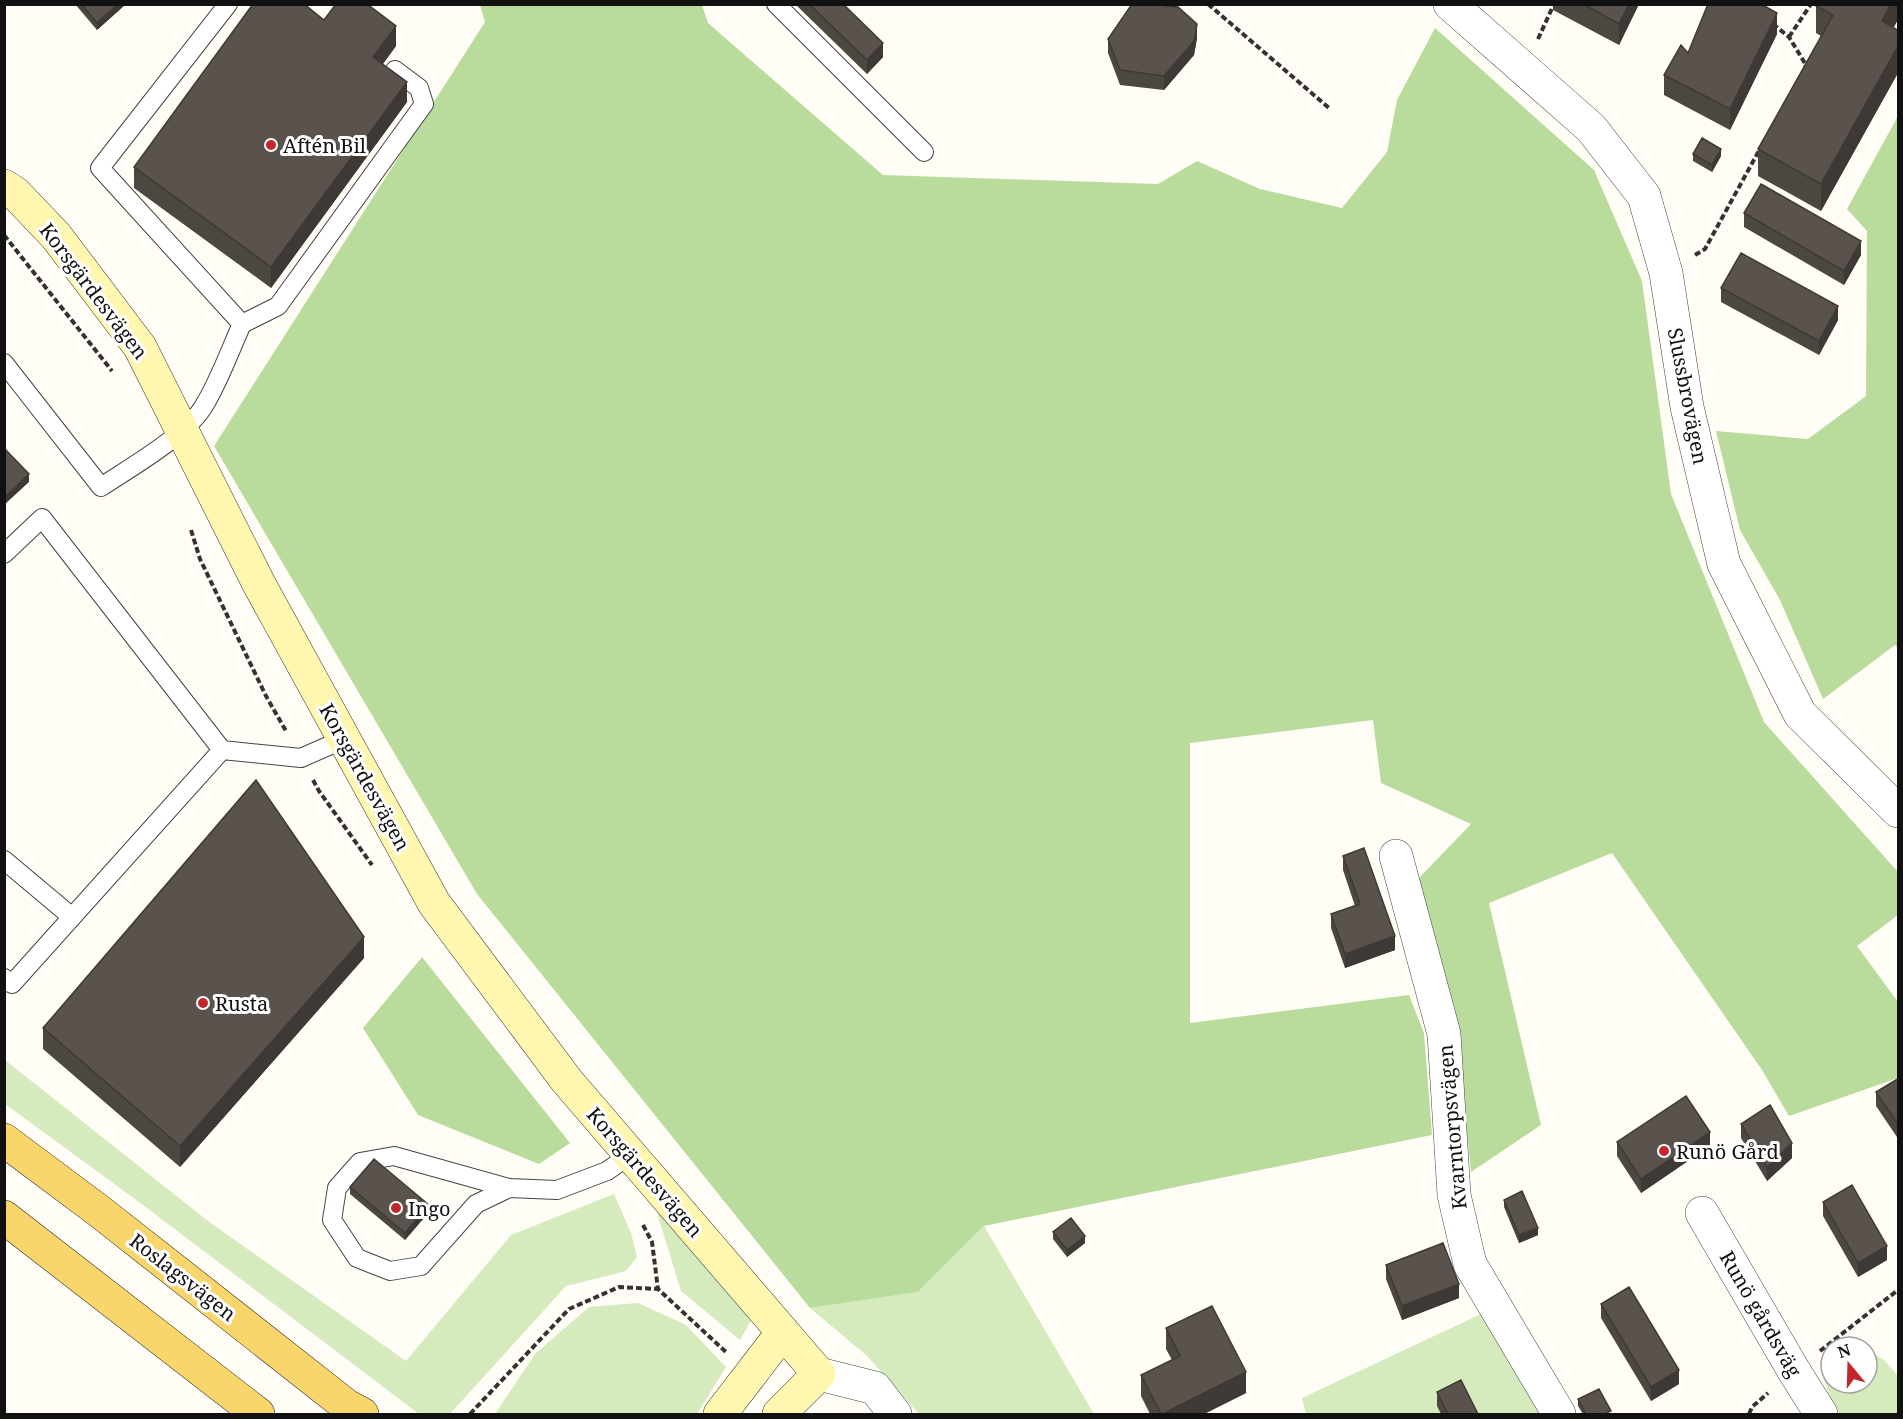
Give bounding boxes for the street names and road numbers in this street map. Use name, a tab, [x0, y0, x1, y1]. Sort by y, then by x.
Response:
street label: Korsgärdesvägen	[34, 217, 154, 365]
street label: Slussbrovägen	[1662, 326, 1714, 467]
street label: Korsgärdesvägen	[313, 699, 417, 855]
street label: Kvarntorpsvägen	[1431, 1043, 1473, 1211]
street label: Korsgärdesvägen	[581, 1101, 709, 1243]
street label: Roslagsvägen	[124, 1227, 242, 1327]
street label: Runö gårdsväg	[1714, 1246, 1808, 1382]

